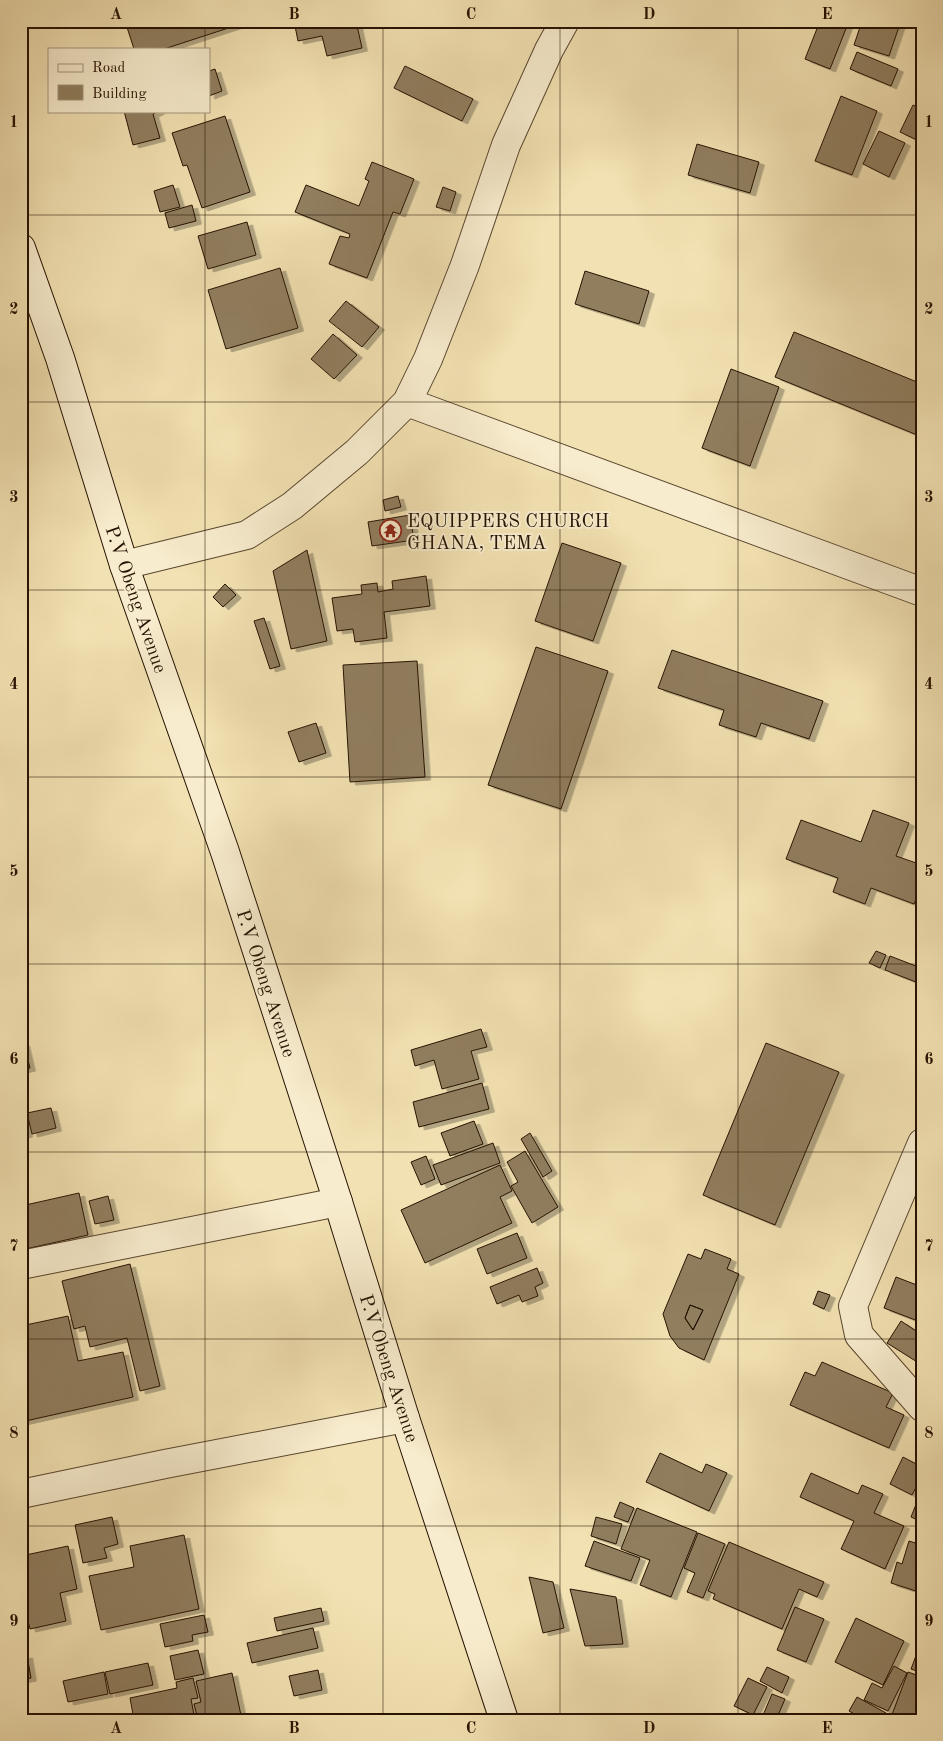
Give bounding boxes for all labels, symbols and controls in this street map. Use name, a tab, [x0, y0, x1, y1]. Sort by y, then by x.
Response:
text: A	[110, 7, 122, 23]
text: B	[288, 7, 300, 23]
text: C	[466, 7, 476, 23]
text: D	[643, 7, 655, 23]
text: E	[821, 7, 833, 23]
legend	[48, 48, 210, 112]
text: Road	[92, 61, 126, 76]
text: Building	[92, 87, 147, 102]
text: 1	[9, 115, 19, 131]
text: 1	[924, 115, 934, 131]
text: 2	[9, 302, 19, 318]
text: 2	[924, 302, 934, 318]
text: 3	[9, 490, 19, 506]
text: 3	[924, 490, 934, 506]
place label: EQUIPPERS CHURCH GHANA, TEMA	[407, 513, 609, 554]
temple icon: EQUIPPERS CHURCH GHANA, TEMA	[379, 519, 403, 543]
street label: P.V Obeng Avenue	[101, 524, 169, 676]
text: 4	[9, 677, 19, 693]
text: 4	[924, 677, 934, 693]
text: 5	[9, 864, 19, 880]
text: 5	[924, 864, 934, 880]
street label: P.V Obeng Avenue	[232, 907, 298, 1060]
text: 6	[9, 1052, 19, 1068]
text: 6	[924, 1052, 934, 1068]
text: 7	[9, 1239, 19, 1255]
text: 7	[924, 1239, 934, 1255]
street label: P.V Obeng Avenue	[355, 1292, 421, 1445]
text: 8	[9, 1426, 19, 1442]
text: 8	[924, 1426, 934, 1442]
text: 9	[9, 1614, 19, 1630]
text: 9	[924, 1614, 934, 1630]
text: A	[110, 1721, 122, 1737]
text: B	[288, 1721, 300, 1737]
text: C	[466, 1721, 476, 1737]
text: D	[643, 1721, 655, 1737]
text: E	[821, 1721, 833, 1737]

